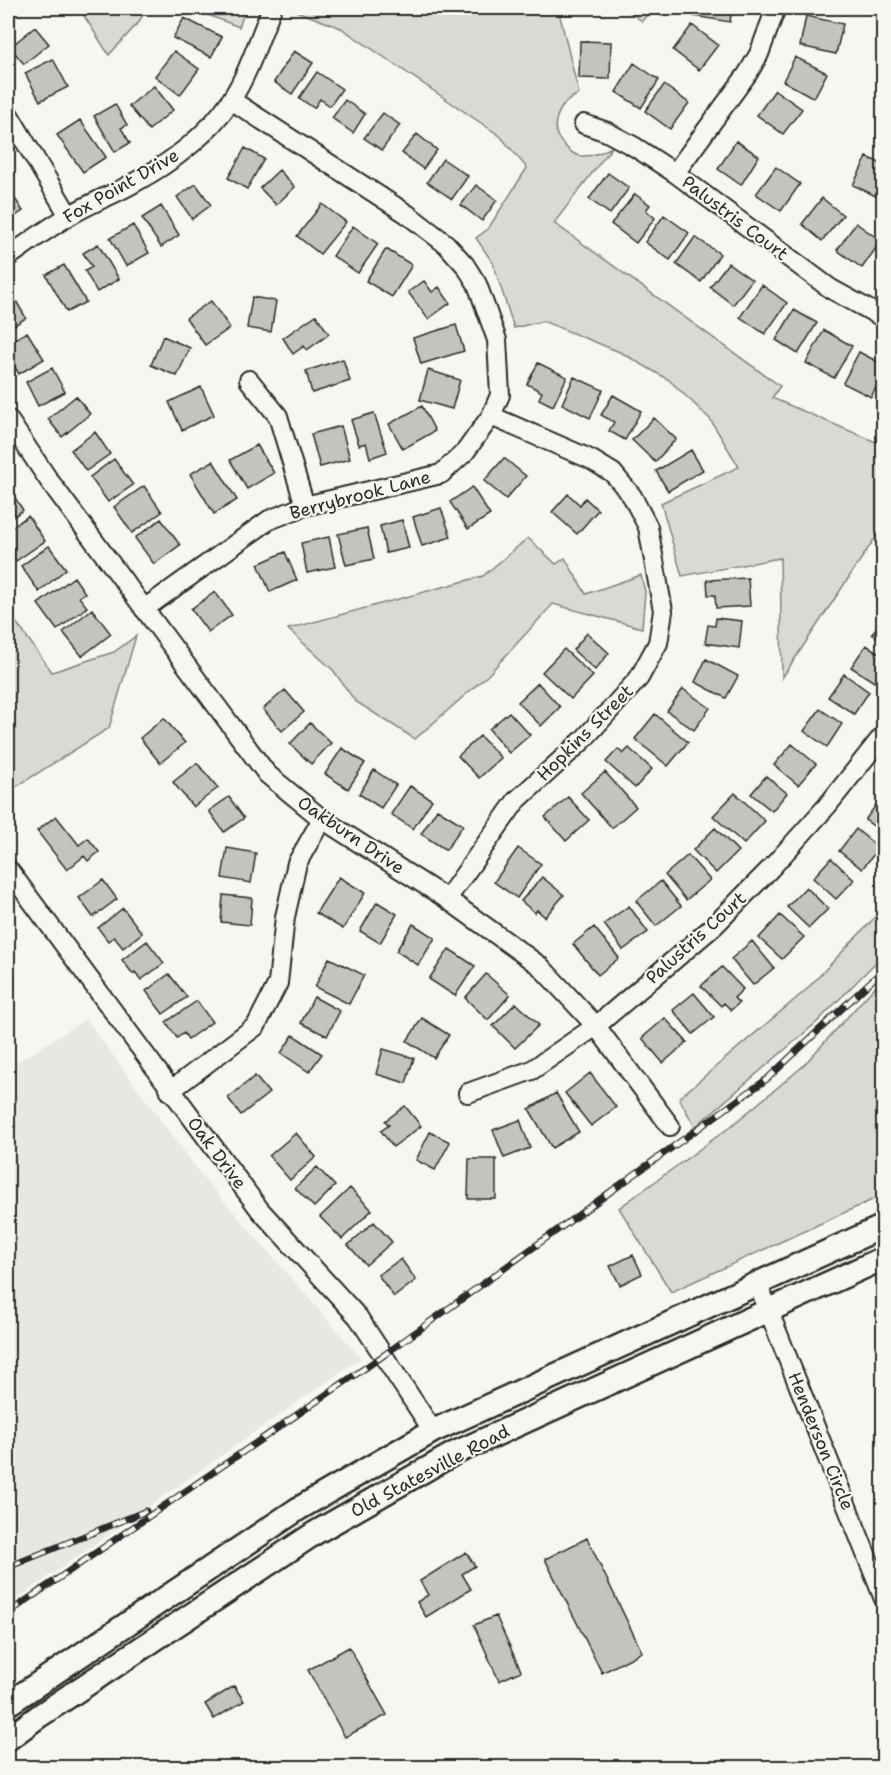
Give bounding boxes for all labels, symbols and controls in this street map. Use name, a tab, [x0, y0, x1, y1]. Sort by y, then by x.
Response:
street label: Fox Point Drive	[59, 143, 183, 229]
street label: Palustris Court	[677, 170, 793, 266]
street label: Berrybrook Lane	[287, 465, 433, 525]
street label: Hopkins Street	[531, 679, 639, 787]
street label: Oakburn Drive	[293, 790, 409, 880]
street label: Palustris Court	[641, 886, 751, 990]
street label: Oak Drive	[182, 1112, 252, 1194]
street label: Henderson Circle	[782, 1368, 860, 1514]
street label: Old Statesville Road	[346, 1419, 514, 1523]

